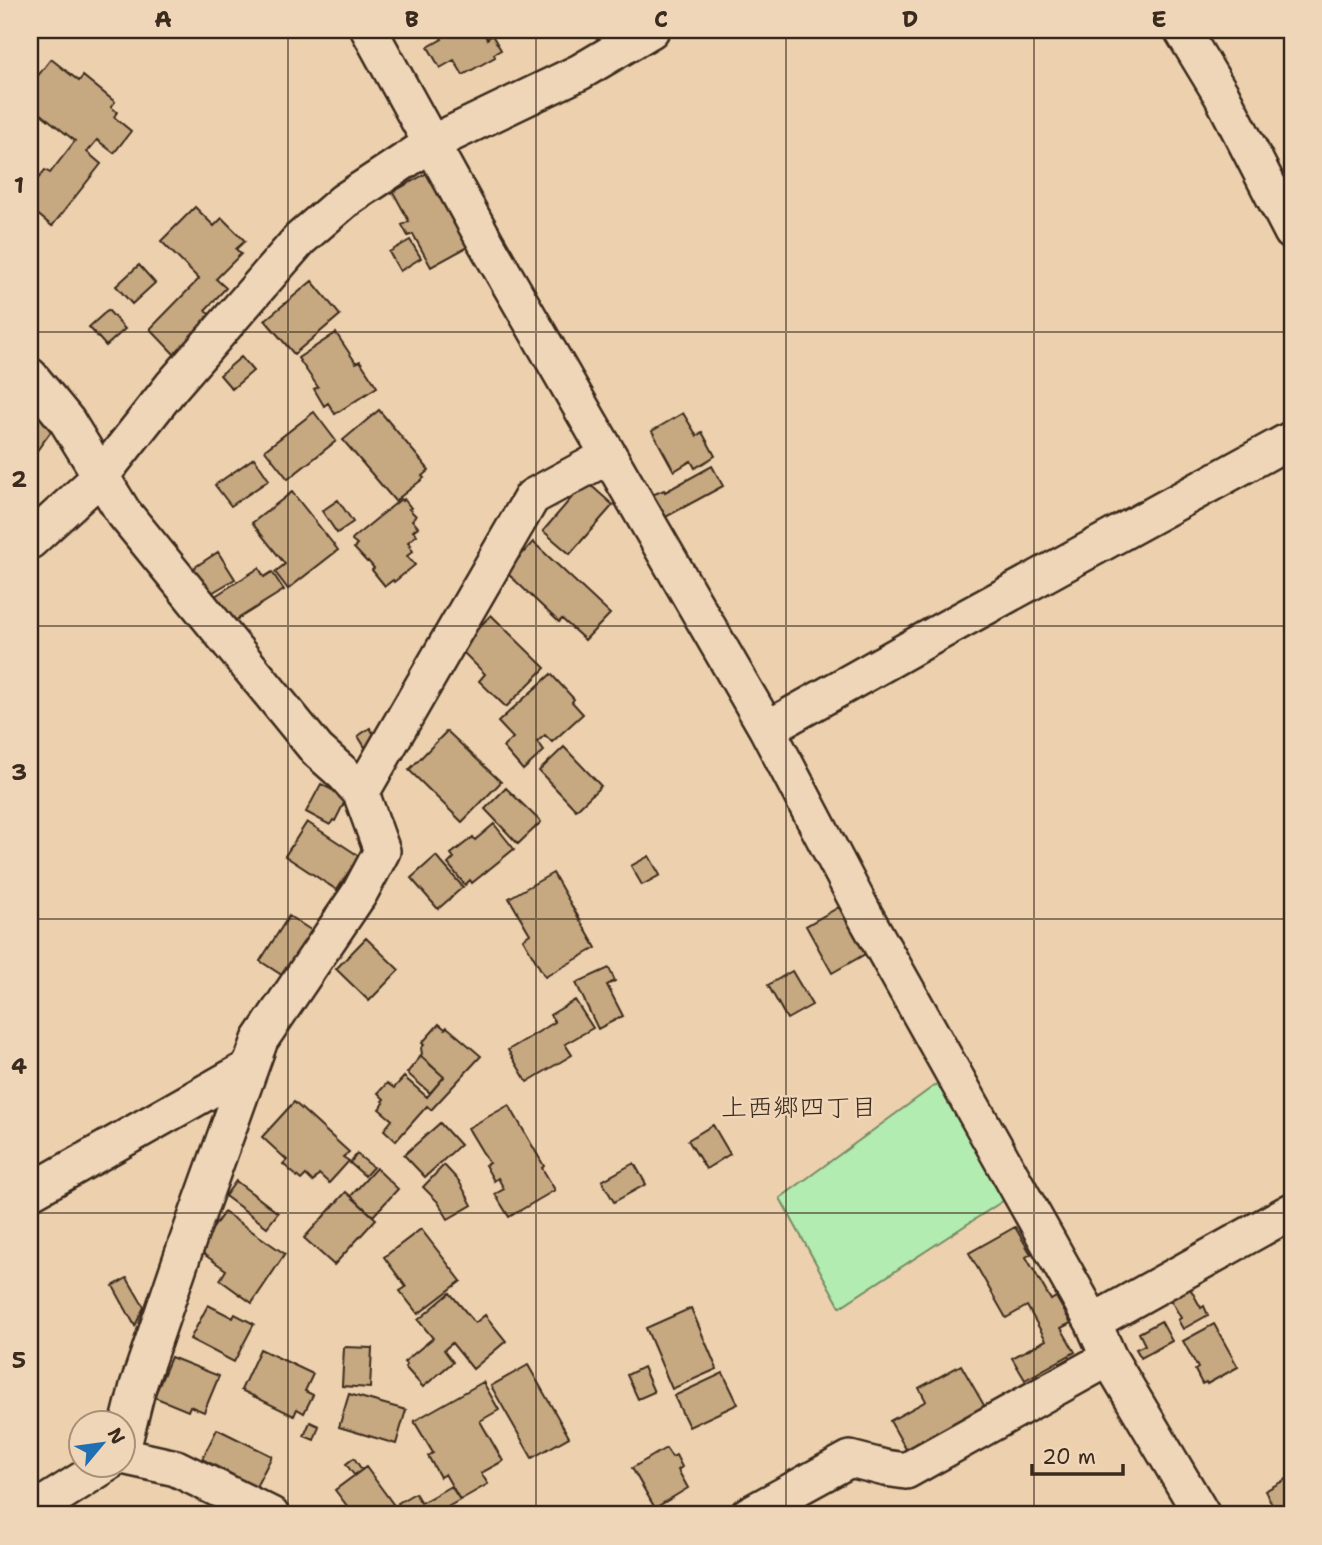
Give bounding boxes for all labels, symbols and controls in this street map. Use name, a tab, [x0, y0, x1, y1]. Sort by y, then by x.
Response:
text: A	[154, 4, 172, 34]
text: B	[405, 4, 419, 34]
text: C	[654, 4, 668, 34]
text: D	[902, 4, 918, 34]
text: E	[1151, 4, 1167, 34]
text: 1	[14, 170, 24, 200]
text: 2	[11, 464, 27, 494]
text: 3	[11, 757, 27, 787]
text: 4	[11, 1051, 27, 1081]
district label: 上西郷四丁目	[721, 1089, 877, 1124]
text: 5	[12, 1345, 26, 1375]
north arrow	[66, 1408, 136, 1478]
text: N	[102, 1423, 131, 1449]
scale bar	[1032, 1433, 1122, 1477]
text: 20 m	[1042, 1443, 1096, 1471]

